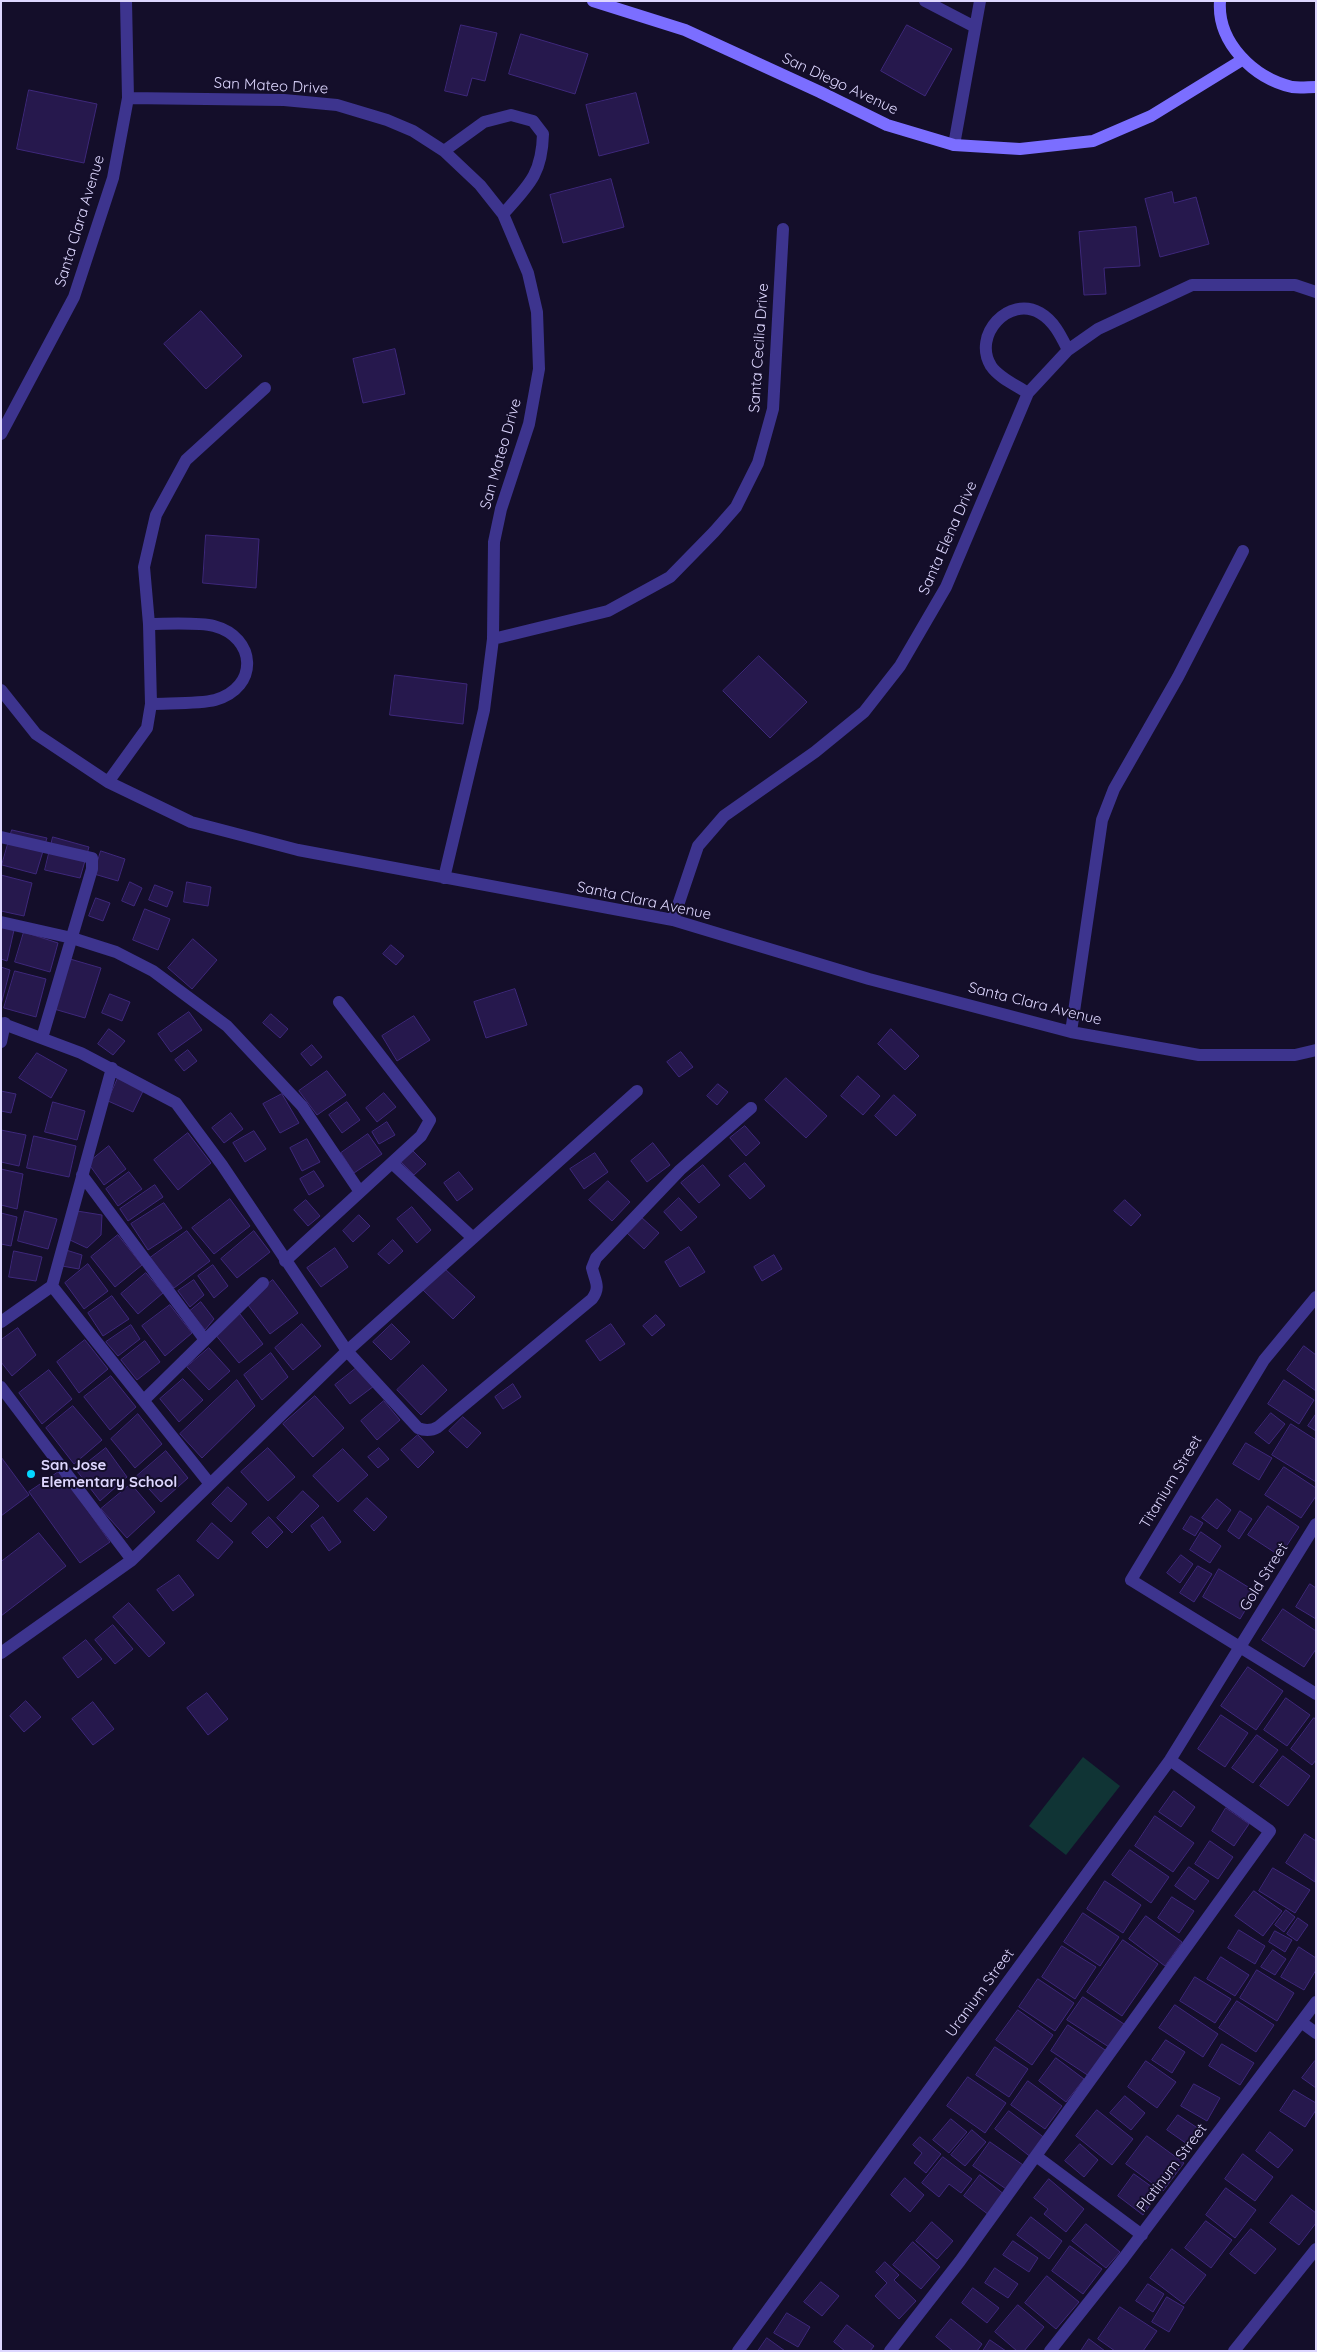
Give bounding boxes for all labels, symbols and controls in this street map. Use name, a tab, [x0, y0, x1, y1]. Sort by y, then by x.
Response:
street label: San Diego Avenue	[779, 49, 901, 119]
street label: San Mateo Drive	[213, 74, 329, 98]
street label: Santa Clara Avenue	[51, 153, 109, 289]
street label: Santa Cecilia Drive	[745, 283, 773, 413]
street label: San Mateo Drive	[477, 396, 525, 512]
street label: Santa Elena Drive	[915, 478, 981, 598]
street label: Santa Clara Avenue	[575, 878, 713, 924]
street label: Santa Clara Avenue	[966, 979, 1104, 1029]
street label: Titanium Street	[1136, 1432, 1206, 1532]
place label: San Jose Elementary School	[41, 1456, 177, 1491]
marker: San Jose Elementary School	[25, 1468, 37, 1480]
street label: Gold Street	[1236, 1540, 1292, 1614]
street label: Uranium Street	[942, 1945, 1018, 2041]
street label: Platinum Street	[1133, 2120, 1211, 2216]

